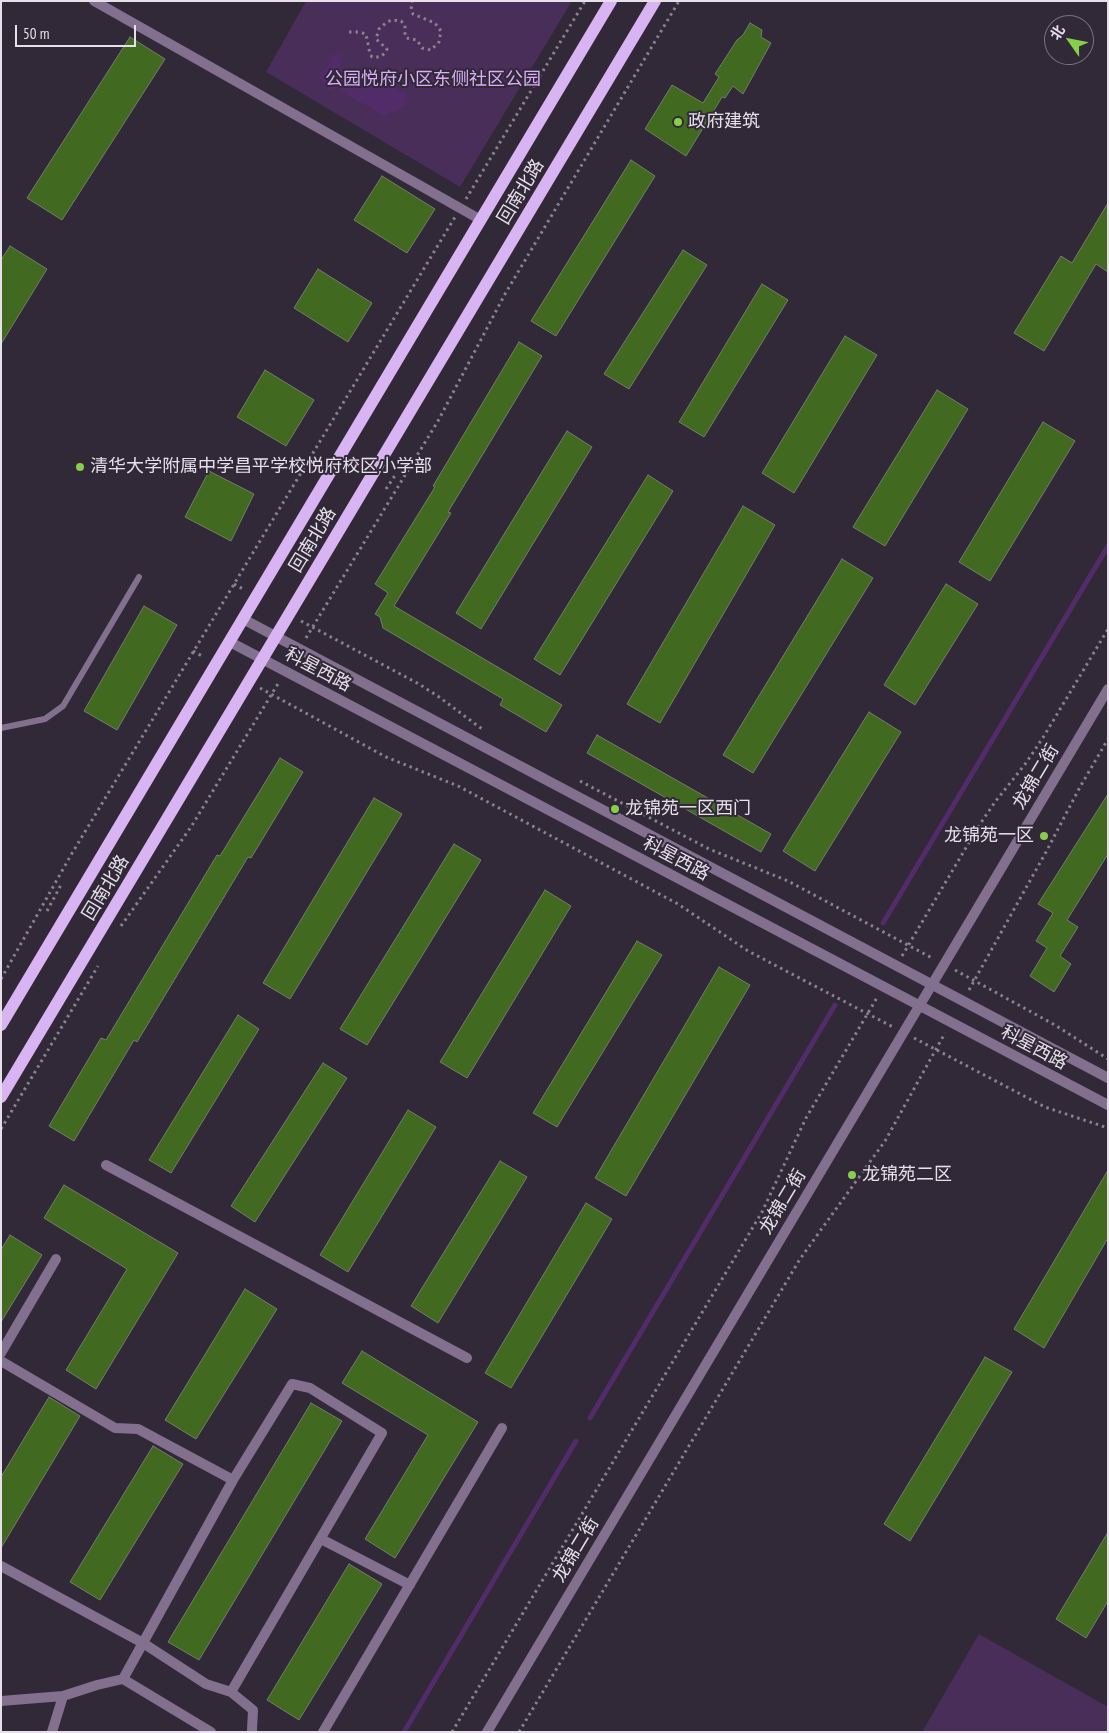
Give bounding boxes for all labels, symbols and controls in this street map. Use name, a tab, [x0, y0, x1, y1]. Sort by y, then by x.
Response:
scale bar	[18, 15, 139, 47]
north arrow	[1044, 15, 1094, 65]
text: 北	[1046, 22, 1069, 43]
text: 50 m	[23, 24, 49, 43]
park label: 公园悦府小区东侧社区公园	[325, 69, 541, 91]
place label: 政府建筑	[688, 111, 760, 133]
marker: 政府建筑	[672, 116, 684, 128]
street label: 回南北路	[493, 156, 549, 228]
place label: 清华大学附属中学昌平学校悦府校区小学部	[90, 456, 432, 478]
marker: 清华大学附属中学昌平学校悦府校区小学部	[74, 461, 86, 473]
street label: 回南北路	[285, 504, 341, 576]
street label: 科星西路	[281, 644, 355, 696]
street label: 龙锦二街	[1008, 741, 1064, 813]
place label: 龙锦苑一区西门	[625, 798, 751, 820]
marker: 龙锦苑一区西门	[609, 803, 621, 815]
place label: 龙锦苑一区	[944, 825, 1034, 847]
marker: 龙锦苑一区	[1038, 830, 1050, 842]
street label: 科星西路	[639, 833, 713, 885]
street label: 回南北路	[78, 852, 134, 924]
street label: 科星西路	[997, 1022, 1071, 1074]
place label: 龙锦苑二区	[862, 1164, 952, 1186]
street label: 龙锦二街	[755, 1166, 811, 1238]
marker: 龙锦苑二区	[846, 1169, 858, 1181]
street label: 龙锦二街	[548, 1514, 604, 1586]

